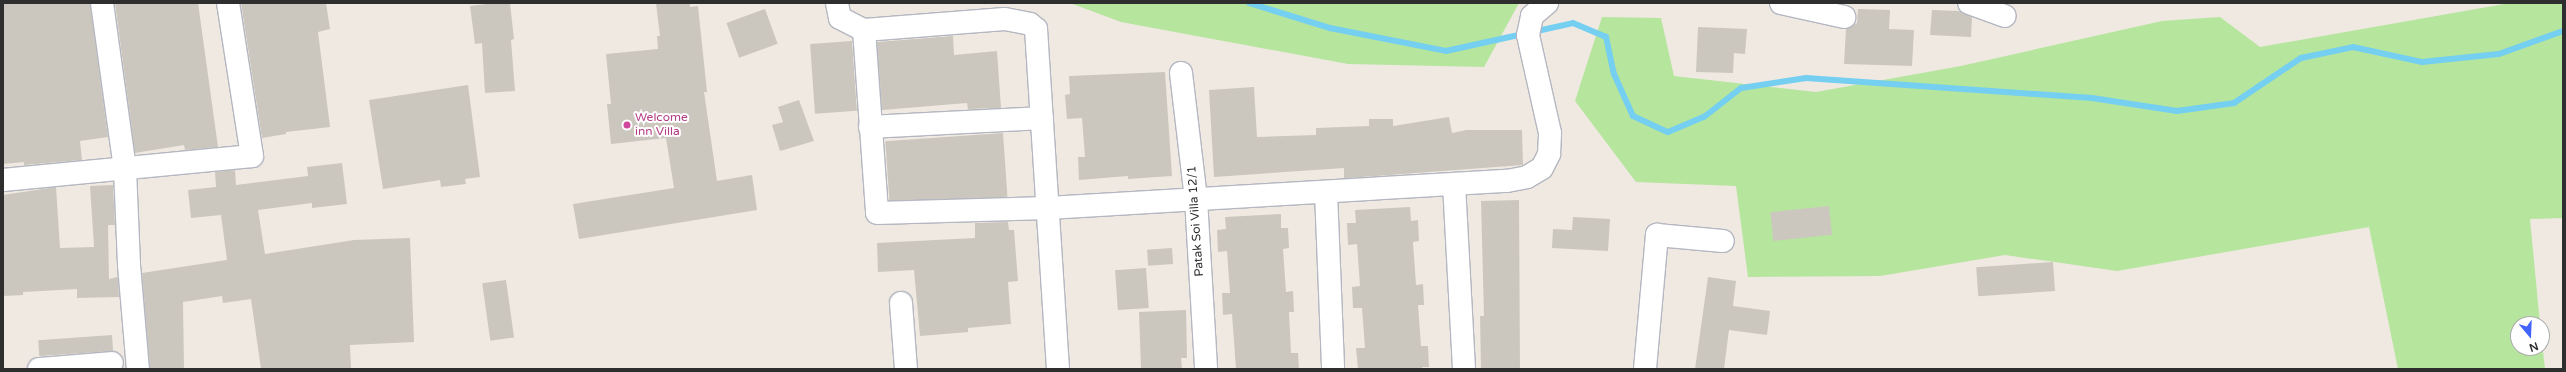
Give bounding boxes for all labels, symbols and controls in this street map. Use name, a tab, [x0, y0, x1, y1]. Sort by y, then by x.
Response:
place label: Welcome inn Villa	[635, 111, 688, 139]
marker: Welcome inn Villa	[622, 120, 632, 130]
street label: Patak Soi Villa 12/1	[1185, 165, 1207, 277]
north arrow	[2510, 316, 2550, 356]
text: N	[2527, 339, 2540, 354]

